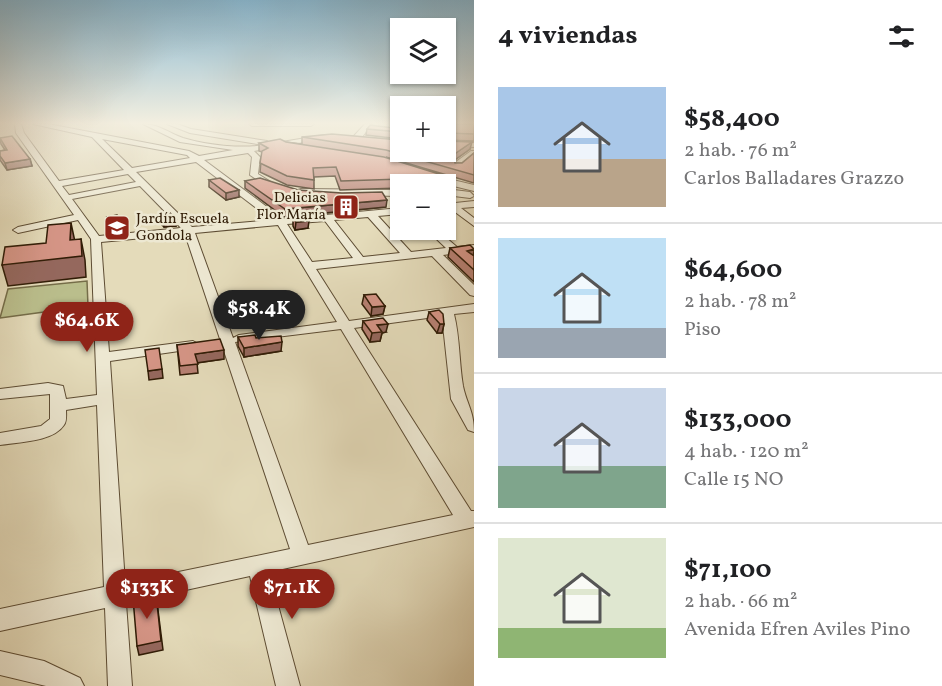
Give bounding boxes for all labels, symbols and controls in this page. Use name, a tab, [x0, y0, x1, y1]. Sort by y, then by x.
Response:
map controls	[390, 18, 456, 240]
button: layers	[390, 18, 456, 84]
text: 4 viviendas	[498, 18, 638, 54]
icon: filters	[885, 20, 918, 53]
button: +	[390, 96, 456, 162]
text: $58,400	[684, 101, 780, 137]
icon: home	[546, 111, 618, 183]
text: 2 hab. · 76 m²	[684, 137, 797, 165]
text: Carlos Balladares Grazzo	[684, 165, 904, 193]
button: −	[390, 174, 456, 240]
place label: Delicias Flor María	[256, 188, 326, 226]
building icon: Delicias Flor María	[331, 192, 361, 222]
place label: Jardín Escuela Gondola	[136, 209, 229, 247]
school or university icon: Jardín Escuela Gondola	[102, 213, 132, 243]
text: $64,600	[684, 252, 782, 288]
icon: home	[546, 262, 618, 334]
text: 2 hab. · 78 m²	[684, 288, 796, 316]
pin: $58.4K	[210, 290, 308, 341]
text: $58.4K	[227, 295, 291, 323]
pin: $64.6K	[38, 302, 136, 353]
text: $64.6K	[54, 307, 120, 335]
text: Piso	[684, 316, 721, 344]
text: $133,000	[684, 402, 791, 438]
icon: home	[546, 412, 618, 484]
text: 4 hab. · 120 m²	[684, 438, 809, 466]
text: Calle 15 NO	[684, 466, 783, 494]
text: $71,100	[684, 552, 772, 588]
icon: home	[546, 562, 618, 634]
pin: $133K	[105, 569, 189, 620]
pin: $71.1K	[243, 569, 341, 620]
text: $133K	[120, 574, 174, 602]
text: $71.1K	[264, 574, 320, 602]
text: 2 hab. · 66 m²	[684, 588, 797, 616]
text: Avenida Efren Aviles Pino	[684, 616, 910, 644]

